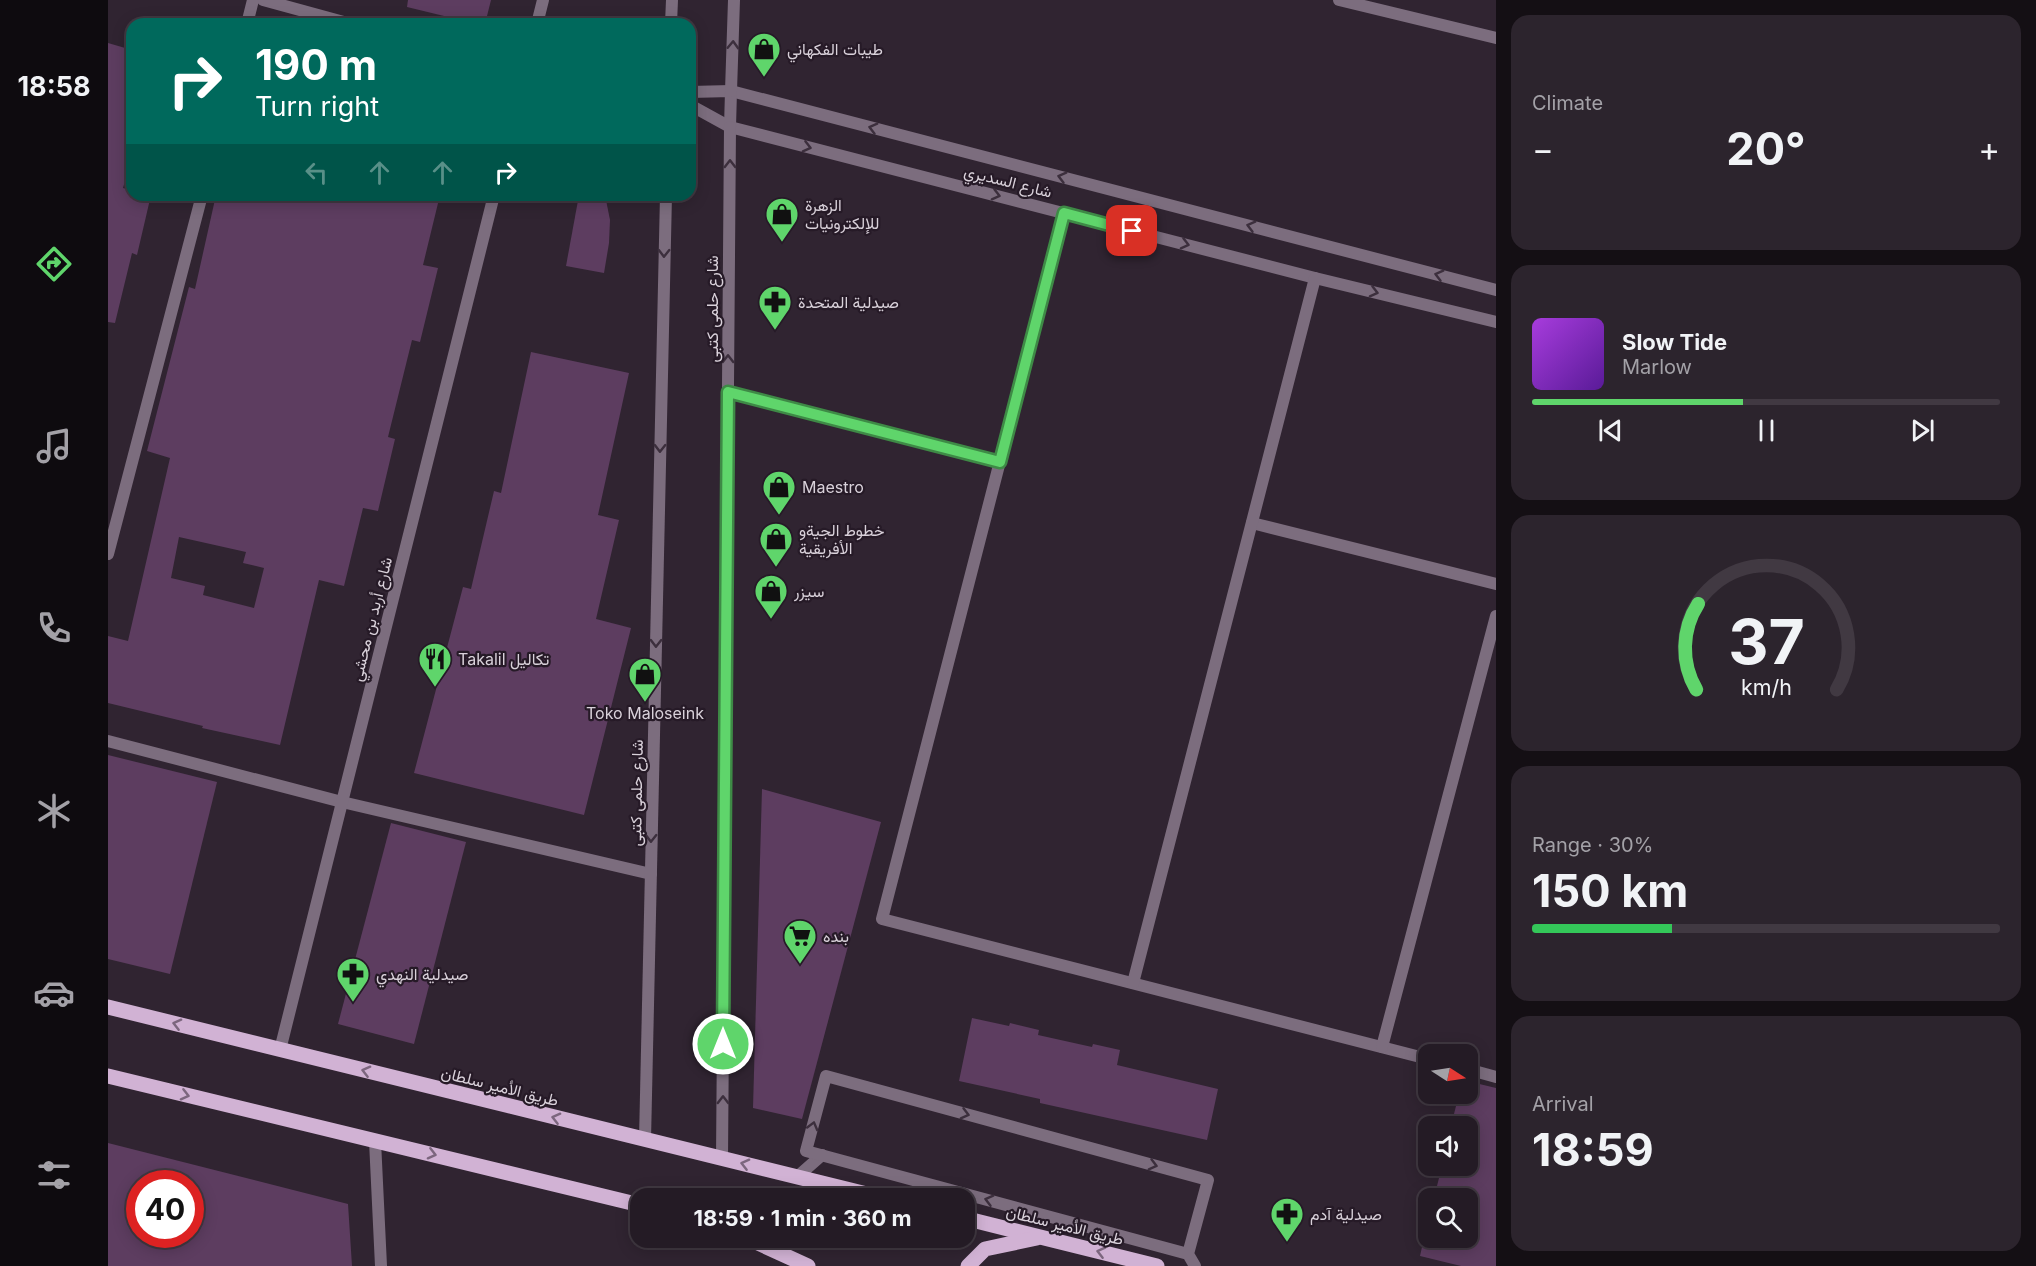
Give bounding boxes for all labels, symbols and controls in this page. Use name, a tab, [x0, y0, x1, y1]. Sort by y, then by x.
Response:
shop icon: طيبات الفكهاني	[746, 31, 782, 78]
text: 190 m	[255, 39, 377, 90]
place label: طيبات الفكهاني	[787, 39, 883, 63]
one-way arrow	[726, 41, 739, 50]
icon: right	[156, 42, 234, 120]
text: 18:58	[17, 70, 91, 103]
text: Turn right	[255, 90, 379, 123]
text: Climate	[1532, 91, 1603, 115]
text: 20°	[1726, 121, 1806, 176]
one-way arrow	[868, 122, 878, 135]
text: −	[1532, 129, 1554, 169]
text: +	[1978, 129, 2000, 169]
one-way arrow	[802, 139, 812, 152]
icon: left	[300, 156, 333, 189]
icon: ahead	[363, 156, 396, 189]
icon: ahead	[426, 156, 459, 189]
icon: right	[489, 156, 522, 189]
one-way arrow	[724, 160, 736, 169]
street label: شارع السديري	[961, 160, 1054, 205]
one-way arrow	[1057, 171, 1067, 184]
one-way arrow	[991, 188, 1001, 201]
place label: الزهرة للإلكترونيات	[805, 195, 879, 234]
shop icon: الزهرة للإلكترونيات	[764, 196, 800, 243]
pin	[1106, 205, 1157, 256]
icon: arrive	[1115, 214, 1148, 247]
one-way arrow	[1246, 220, 1256, 233]
one-way arrow	[1179, 237, 1189, 250]
icon: directions	[33, 243, 75, 285]
one-way arrow	[658, 249, 671, 258]
street label: شارع حلمى كتبى	[702, 255, 724, 363]
one-way arrow	[1435, 270, 1445, 282]
pharmacy icon: صيدلية المتحدة	[757, 284, 793, 331]
one-way arrow	[1368, 285, 1378, 298]
place label: صيدلية المتحدة	[798, 292, 899, 312]
text: Slow Tide	[1622, 329, 1727, 355]
one-way arrow	[722, 355, 734, 364]
text: Marlow	[1622, 355, 1692, 379]
icon: previous	[1594, 414, 1627, 447]
icon: pause	[1750, 414, 1783, 447]
icon: next	[1906, 414, 1939, 447]
icon: music	[33, 425, 75, 467]
one-way arrow	[654, 444, 666, 453]
shop icon: Maestro	[761, 469, 797, 516]
place label: Maestro	[802, 477, 864, 497]
place label: خطوط الجيةو الأفريقية	[799, 520, 885, 559]
shop icon: خطوط الجيةو الأفريقية	[758, 521, 794, 568]
street label: شارع أربد بن محشي	[346, 555, 400, 684]
shop icon: سيزر	[753, 573, 789, 620]
place label: سيزر	[793, 581, 824, 602]
text: 37	[1728, 604, 1804, 679]
icon: phone	[33, 607, 75, 649]
one-way arrow	[649, 639, 662, 648]
restaurant icon: Takalil تكاليل	[417, 641, 453, 688]
place label: Takalil تكاليل	[458, 649, 549, 670]
shop icon: Toko Maloseink	[627, 656, 663, 703]
text: km/h	[1741, 674, 1791, 700]
place label: Toko Maloseink	[586, 703, 704, 723]
street label: شارع حلمى كتبى	[625, 739, 649, 847]
icon: climate	[33, 790, 75, 832]
text: Range · 30%	[1532, 833, 1653, 857]
one-way arrow	[645, 834, 658, 843]
text: 150 km	[1532, 863, 1688, 918]
supermarket icon: بنده	[782, 918, 818, 965]
place label: بنده	[823, 926, 849, 946]
pharmacy icon: صيدلية النهدي	[335, 956, 371, 1003]
place label: صيدلية النهدي	[376, 964, 468, 988]
icon: car	[33, 972, 75, 1014]
position arrow	[691, 1012, 755, 1076]
one-way arrow	[172, 1019, 182, 1032]
north arrow	[1418, 1044, 1478, 1104]
map controls	[1418, 1044, 1478, 1248]
street label: طريق الأمير سلطان	[439, 1062, 561, 1111]
one-way arrow	[361, 1066, 371, 1079]
one-way arrow	[180, 1087, 190, 1100]
text: Arrival	[1532, 1092, 1594, 1116]
one-way arrow	[717, 1096, 729, 1105]
one-way arrow	[959, 1107, 970, 1119]
one-way arrow	[551, 1112, 561, 1125]
button: sound	[1418, 1116, 1478, 1176]
one-way arrow	[806, 1121, 818, 1131]
text: 18:59	[1532, 1122, 1654, 1177]
one-way arrow	[427, 1147, 437, 1160]
icon: filters	[33, 1154, 75, 1196]
one-way arrow	[1148, 1158, 1158, 1170]
one-way arrow	[740, 1159, 750, 1172]
speed limit sign: 40	[126, 1170, 204, 1248]
button: search	[1418, 1188, 1478, 1248]
one-way arrow	[984, 1195, 994, 1208]
pharmacy icon: صيدلية آدم	[1269, 1196, 1305, 1243]
street label: طريق الأمير سلطان	[1004, 1201, 1126, 1250]
place label: صيدلية آدم	[1310, 1204, 1382, 1225]
text: 18:59 · 1 min · 360 m	[693, 1205, 912, 1231]
one-way arrow	[1096, 1246, 1106, 1259]

